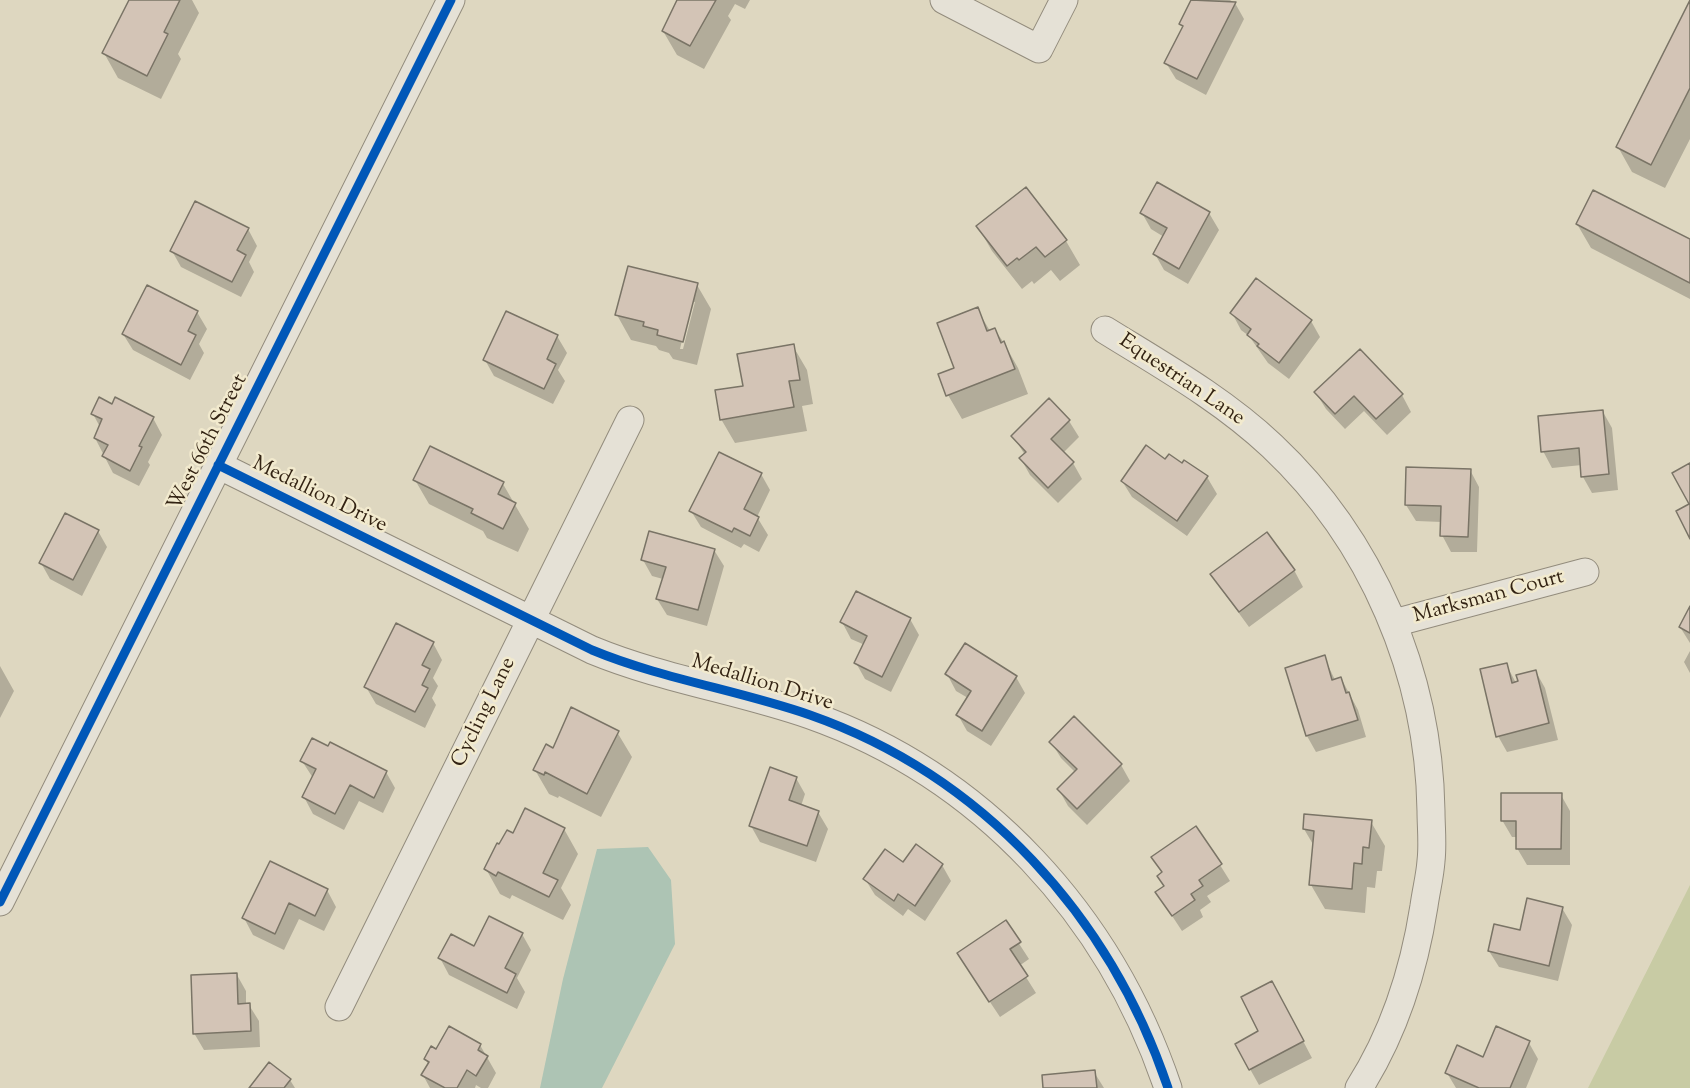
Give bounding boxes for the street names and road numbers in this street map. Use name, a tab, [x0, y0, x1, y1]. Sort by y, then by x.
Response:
street label: Equestrian Lane	[1113, 330, 1249, 432]
street label: West 66th Street	[164, 370, 254, 516]
street label: Medallion Drive	[248, 453, 390, 539]
street label: Marksman Court	[1411, 566, 1567, 630]
street label: Medallion Drive	[688, 650, 836, 718]
street label: Cycling Lane	[448, 654, 522, 772]

